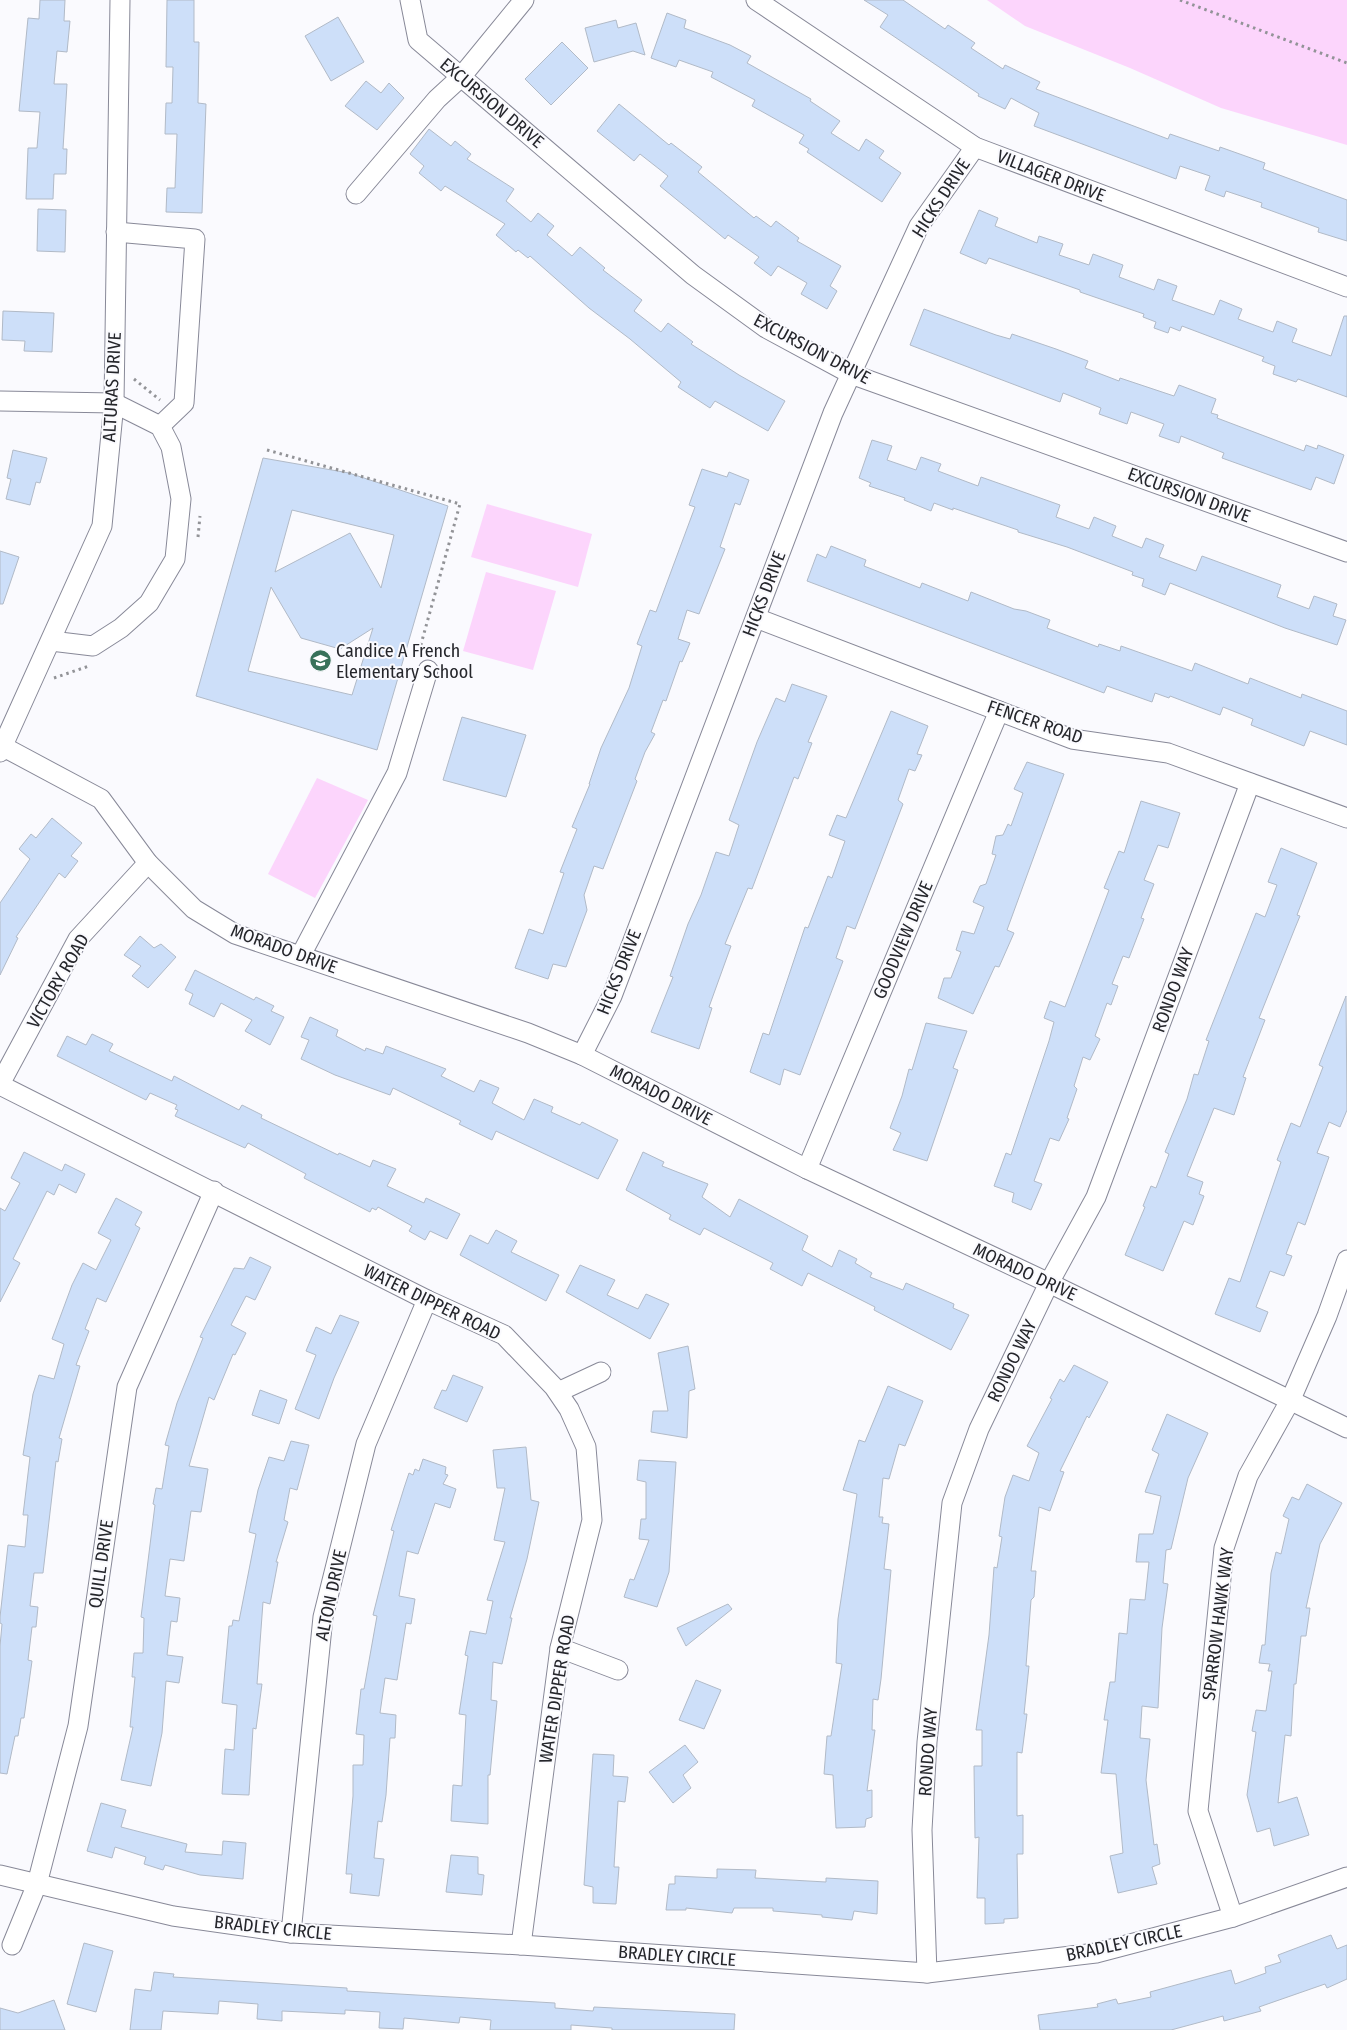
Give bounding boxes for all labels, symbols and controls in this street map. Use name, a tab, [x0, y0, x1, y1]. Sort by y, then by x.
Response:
street label: EXCURSION DRIVE	[436, 53, 548, 153]
street label: VILLAGER DRIVE	[994, 145, 1108, 207]
street label: HICKS DRIVE	[907, 154, 975, 242]
street label: EXCURSION DRIVE	[750, 309, 874, 389]
street label: ALTURAS DRIVE	[98, 332, 126, 442]
street label: EXCURSION DRIVE	[1125, 463, 1253, 527]
street label: HICKS DRIVE	[738, 548, 790, 640]
place label: Candice A French Elementary School	[336, 640, 473, 683]
school or university icon: Candice A French Elementary School	[308, 649, 332, 673]
street label: FENCER ROAD	[984, 695, 1086, 749]
street label: GOODVIEW DRIVE	[868, 878, 938, 1002]
street label: MORADO DRIVE	[228, 920, 340, 978]
street label: HICKS DRIVE	[592, 926, 646, 1018]
street label: VICTORY ROAD	[22, 930, 94, 1032]
street label: RONDO WAY	[1147, 944, 1199, 1036]
street label: MORADO DRIVE	[606, 1060, 716, 1130]
street label: MORADO DRIVE	[970, 1238, 1080, 1306]
street label: WATER DIPPER ROAD	[360, 1259, 504, 1345]
street label: RONDO WAY	[983, 1316, 1041, 1406]
street label: QUILL DRIVE	[84, 1518, 118, 1610]
street label: SPARROW HAWK WAY	[1198, 1546, 1238, 1702]
street label: ALTON DRIVE	[311, 1547, 351, 1643]
street label: WATER DIPPER ROAD	[534, 1613, 580, 1765]
street label: RONDO WAY	[914, 1707, 942, 1797]
street label: BRADLEY CIRCLE	[213, 1911, 333, 1945]
street label: BRADLEY CIRCLE	[1064, 1920, 1184, 1966]
street label: BRADLEY CIRCLE	[617, 1941, 737, 1971]

